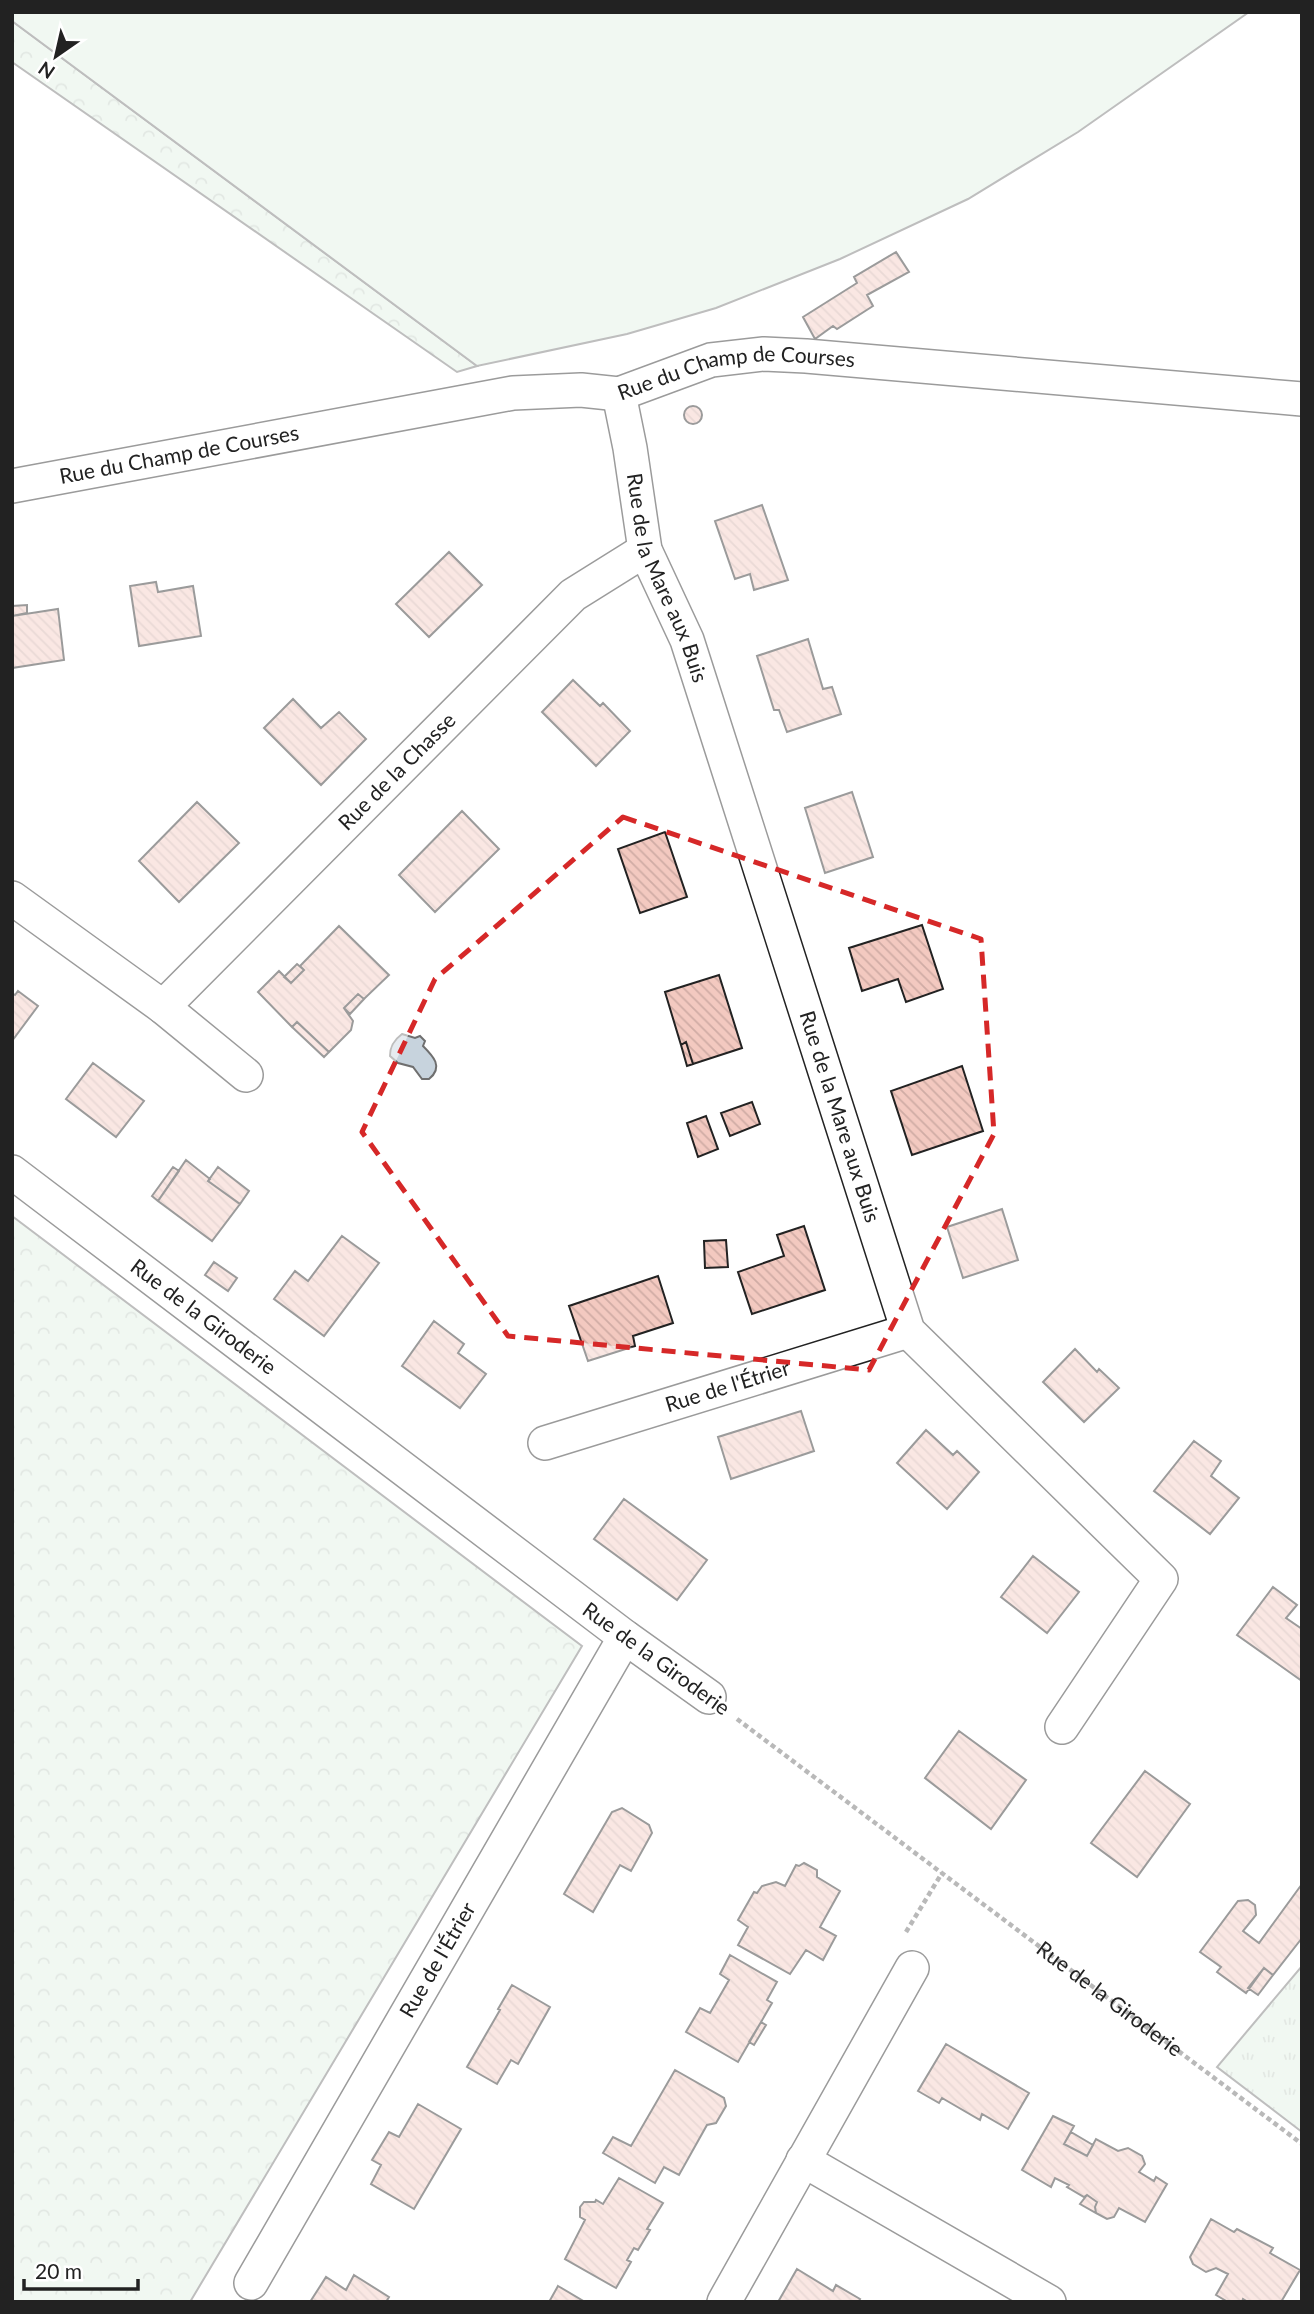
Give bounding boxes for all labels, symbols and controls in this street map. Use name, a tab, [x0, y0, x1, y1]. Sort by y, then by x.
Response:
north arrow	[21, 21, 91, 91]
text: N	[34, 57, 59, 84]
street label: Rue du Champ de Courses	[614, 340, 856, 404]
street label: Rue du Champ de Courses	[57, 419, 301, 488]
street label: Rue de la Mare aux Buis	[623, 471, 714, 685]
street label: Rue de la Chasse	[332, 707, 460, 835]
street label: Rue de la Mare aux Buis	[795, 1007, 886, 1225]
street label: Rue de la Giroderie	[126, 1253, 282, 1379]
street label: Rue de l'Étrier	[662, 1354, 793, 1416]
street label: Rue de la Giroderie	[578, 1596, 735, 1720]
street label: Rue de l'Étrier	[393, 1897, 480, 2022]
street label: Rue de la Giroderie	[1032, 1935, 1188, 2061]
scale bar	[24, 2248, 138, 2292]
text: 20 m	[35, 2258, 82, 2283]

